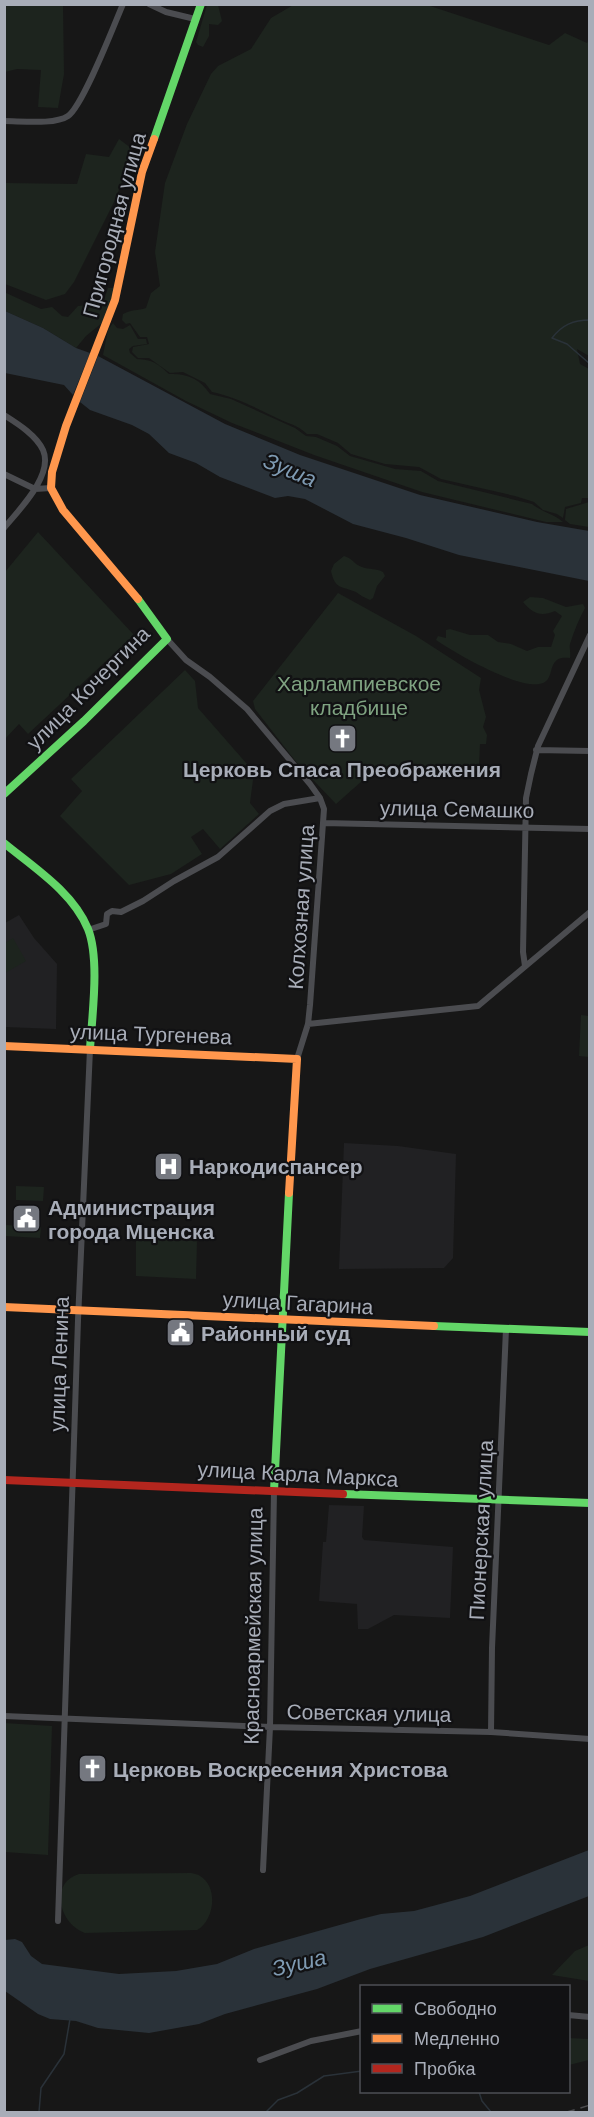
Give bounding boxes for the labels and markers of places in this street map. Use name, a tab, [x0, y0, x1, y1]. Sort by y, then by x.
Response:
church icon: Церковь Спаса Преображения	[326, 722, 358, 754]
place label: Церковь Спаса Преображения	[183, 758, 501, 781]
hospital icon: Наркодиспансер	[152, 1150, 184, 1182]
place label: Наркодиспансер	[189, 1155, 363, 1178]
place label: Администрация города Мценска	[48, 1196, 215, 1243]
public building icon: Администрация города Мценска	[11, 1203, 43, 1235]
public building icon: Районный суд	[164, 1317, 196, 1349]
place label: Районный суд	[201, 1322, 350, 1345]
church icon: Церковь Воскресения Христова	[76, 1753, 108, 1785]
place label: Церковь Воскресения Христова	[113, 1758, 448, 1781]

